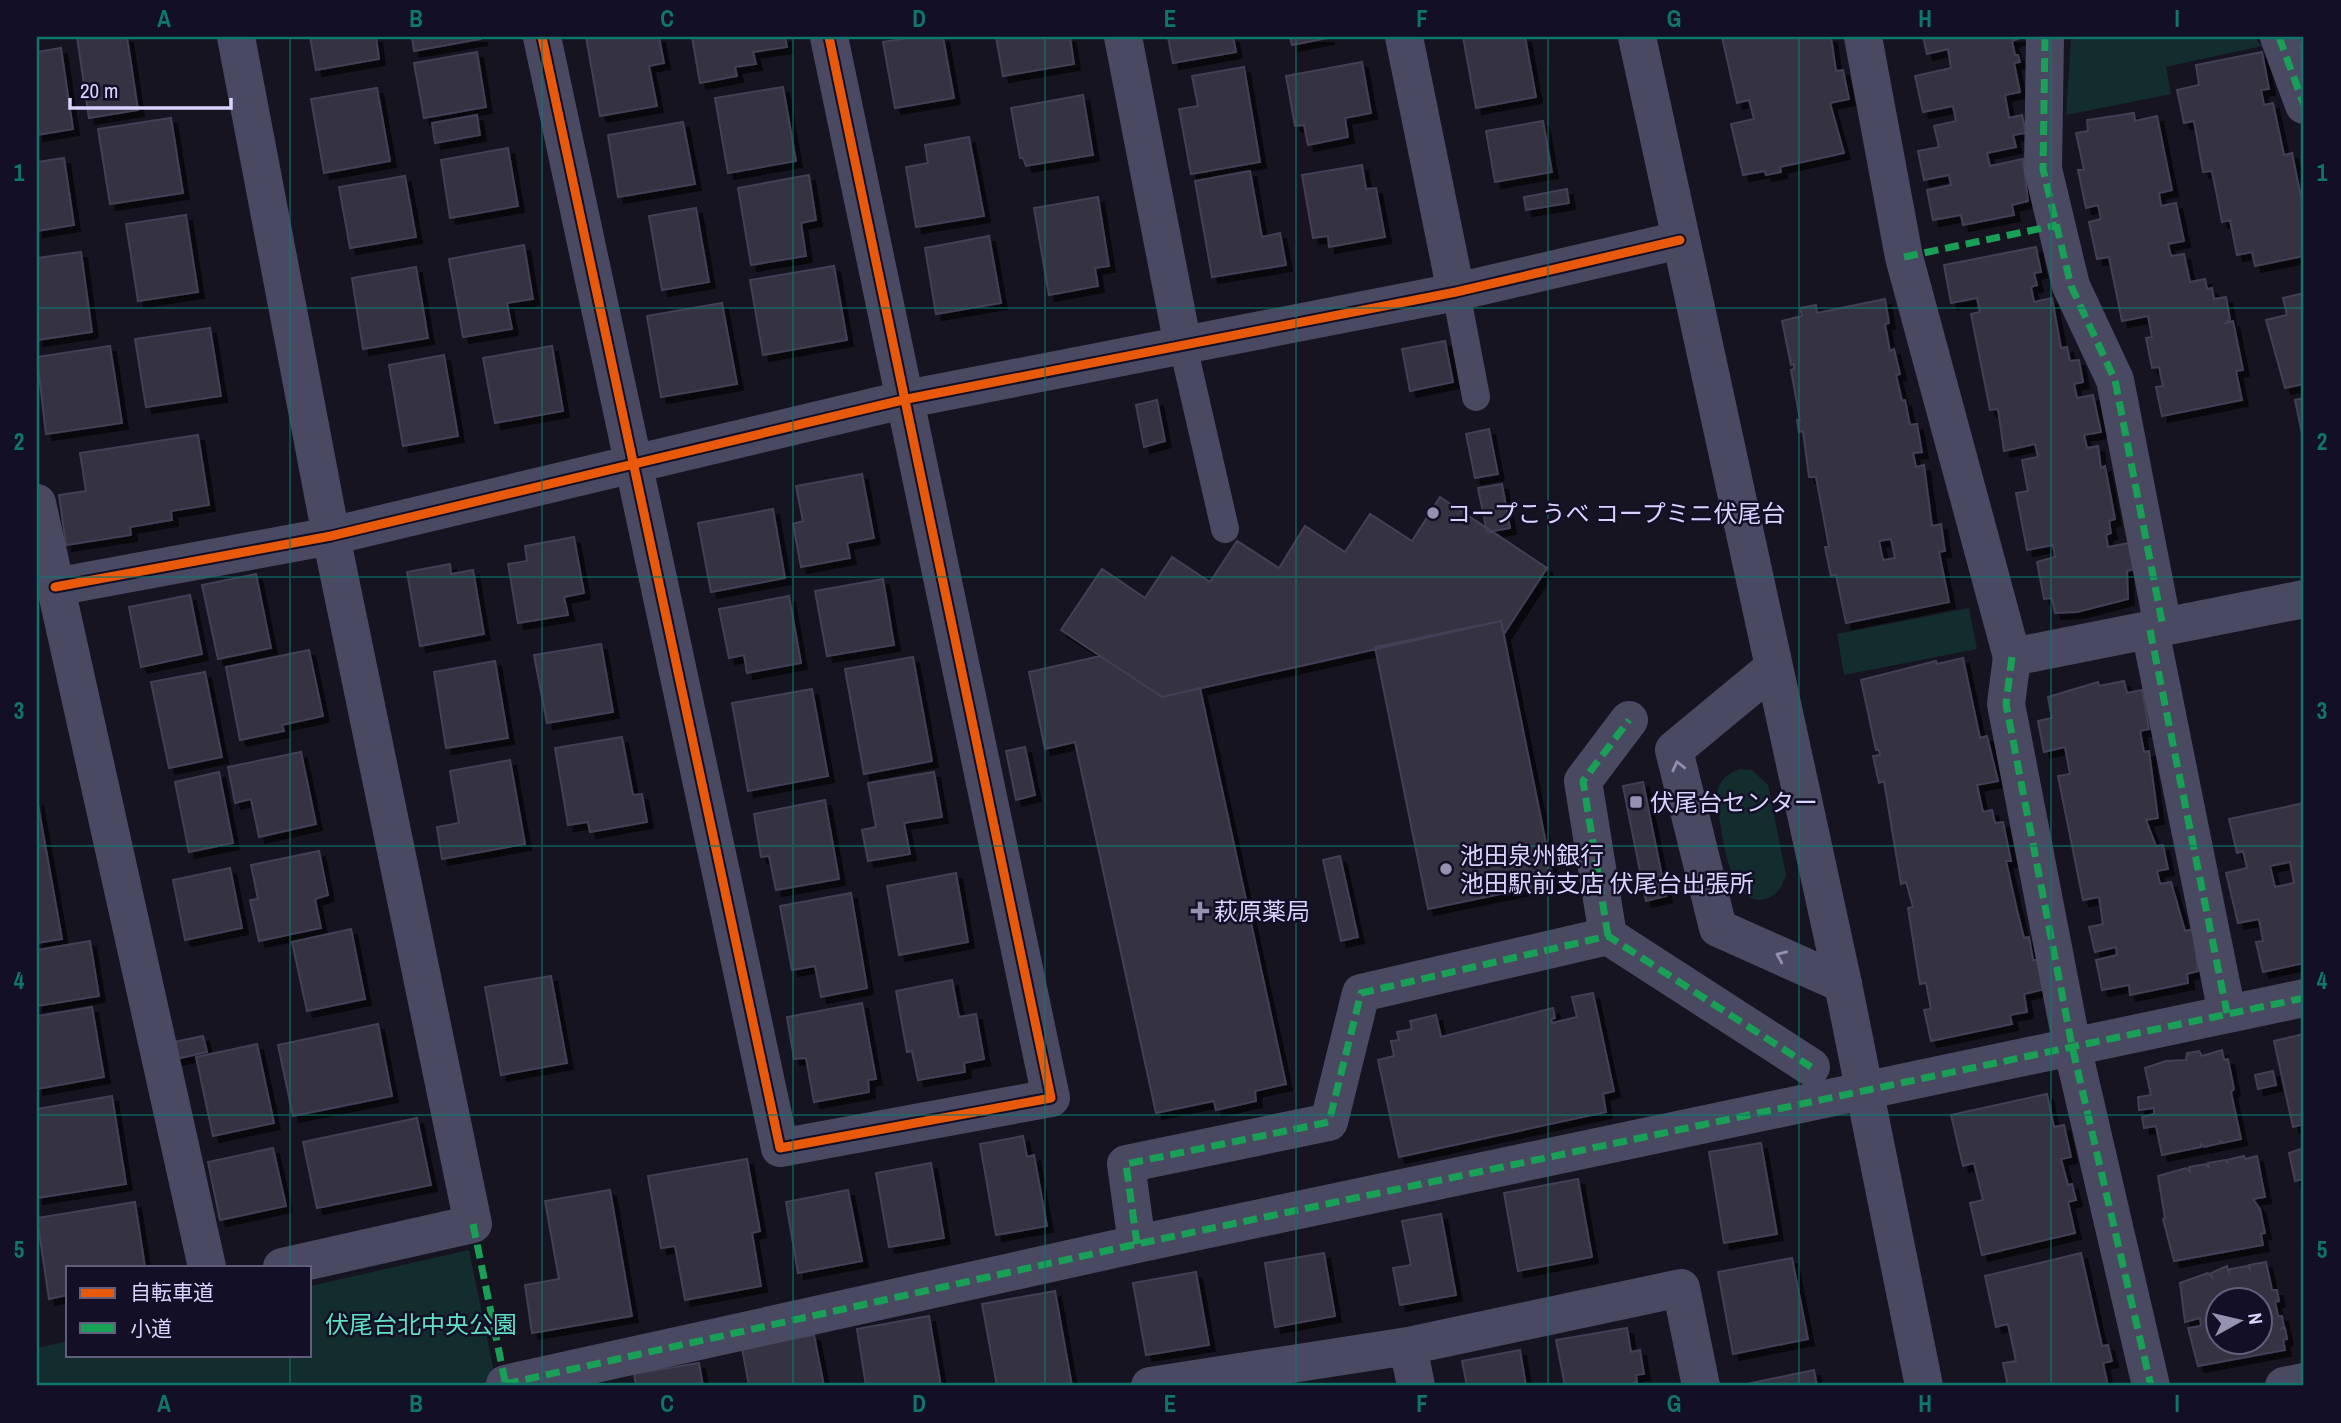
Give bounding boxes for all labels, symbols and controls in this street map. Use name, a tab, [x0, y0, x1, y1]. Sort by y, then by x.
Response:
text: A	[157, 3, 171, 34]
text: B	[409, 3, 423, 34]
text: C	[660, 3, 674, 34]
text: D	[912, 3, 926, 34]
text: E	[1164, 3, 1176, 34]
text: F	[1416, 3, 1428, 34]
text: G	[1667, 3, 1681, 34]
text: H	[1918, 3, 1932, 34]
text: I	[2174, 3, 2180, 34]
scale bar	[70, 66, 231, 110]
text: 20 m	[80, 76, 118, 105]
text: 1	[14, 157, 25, 188]
text: 1	[2317, 157, 2328, 188]
text: 2	[14, 426, 24, 457]
text: 2	[2317, 426, 2327, 457]
place label: コープこうべ コープミニ伏尾台	[1447, 497, 1786, 529]
marker: コープこうべ コープミニ伏尾台	[1425, 505, 1441, 521]
text: 3	[14, 695, 24, 726]
text: 3	[2317, 695, 2327, 726]
one-way arrow	[1672, 760, 1686, 772]
place label: 伏尾台センター	[1650, 786, 1818, 818]
marker: 伏尾台センター	[1628, 794, 1644, 810]
place label: 池田泉州銀行 池田駅前支店 伏尾台出張所	[1460, 839, 1753, 899]
marker: 池田泉州銀行 池田駅前支店 伏尾台出張所	[1438, 861, 1454, 877]
place label: 萩原薬局	[1214, 895, 1310, 927]
marker: 萩原薬局	[1192, 903, 1208, 919]
one-way arrow	[1775, 950, 1788, 964]
text: 4	[14, 965, 25, 996]
text: 4	[2317, 965, 2328, 996]
text: 5	[14, 1234, 24, 1265]
text: 5	[2317, 1234, 2327, 1265]
legend	[66, 1266, 312, 1356]
text: 自転車道	[130, 1278, 214, 1307]
north arrow	[2204, 1286, 2274, 1356]
park label: 伏尾台北中央公園	[325, 1308, 517, 1340]
text: N	[2242, 1311, 2269, 1326]
text: 小道	[130, 1314, 172, 1343]
text: A	[157, 1388, 171, 1419]
text: B	[409, 1388, 423, 1419]
text: C	[660, 1388, 674, 1419]
text: D	[912, 1388, 926, 1419]
text: E	[1164, 1388, 1176, 1419]
text: F	[1416, 1388, 1428, 1419]
text: G	[1667, 1388, 1681, 1419]
text: H	[1918, 1388, 1932, 1419]
text: I	[2174, 1388, 2180, 1419]

